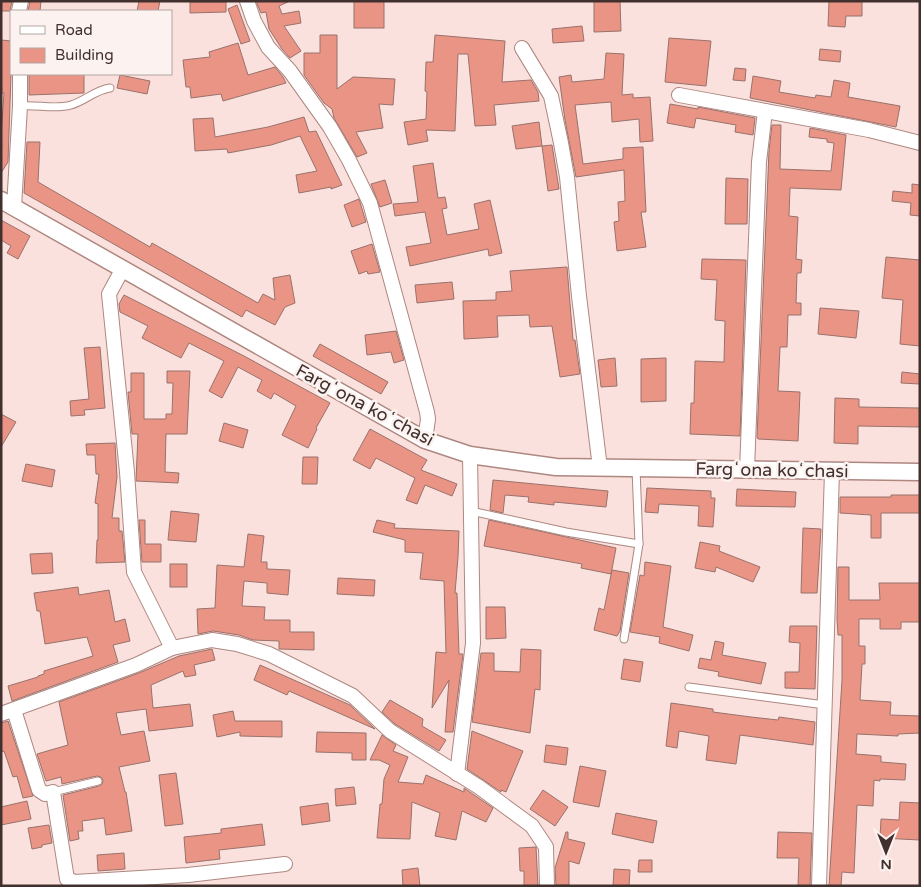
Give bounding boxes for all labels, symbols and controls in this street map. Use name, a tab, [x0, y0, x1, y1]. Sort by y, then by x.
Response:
legend	[10, 10, 172, 75]
text: Road	[55, 21, 93, 39]
text: Building	[55, 46, 114, 64]
street label: Fargʻona koʻchasi	[292, 359, 438, 451]
street label: Fargʻona koʻchasi	[695, 458, 849, 482]
north arrow	[861, 827, 911, 877]
text: N	[880, 856, 892, 873]

